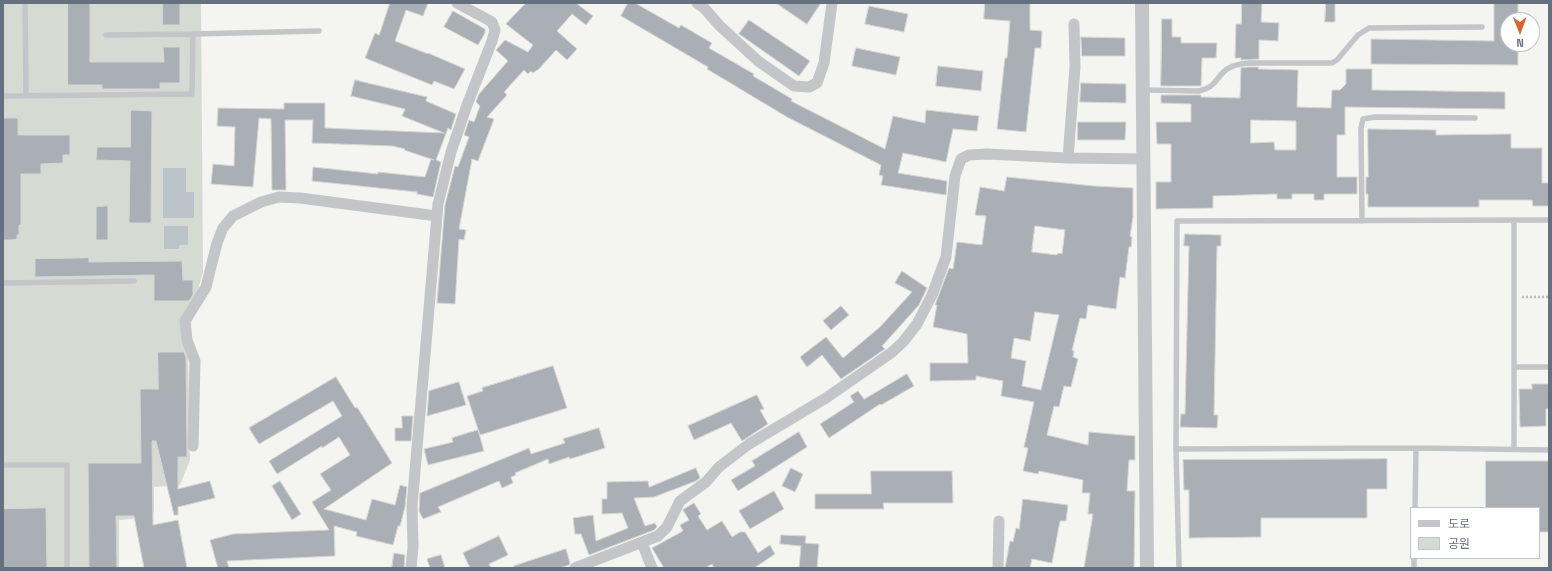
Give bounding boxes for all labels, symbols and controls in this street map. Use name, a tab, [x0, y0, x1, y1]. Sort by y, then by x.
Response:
north arrow	[1500, 12, 1540, 52]
text: N	[1516, 36, 1524, 50]
legend	[1410, 507, 1540, 559]
text: 도로	[1448, 516, 1470, 532]
text: 공원	[1448, 536, 1470, 552]

